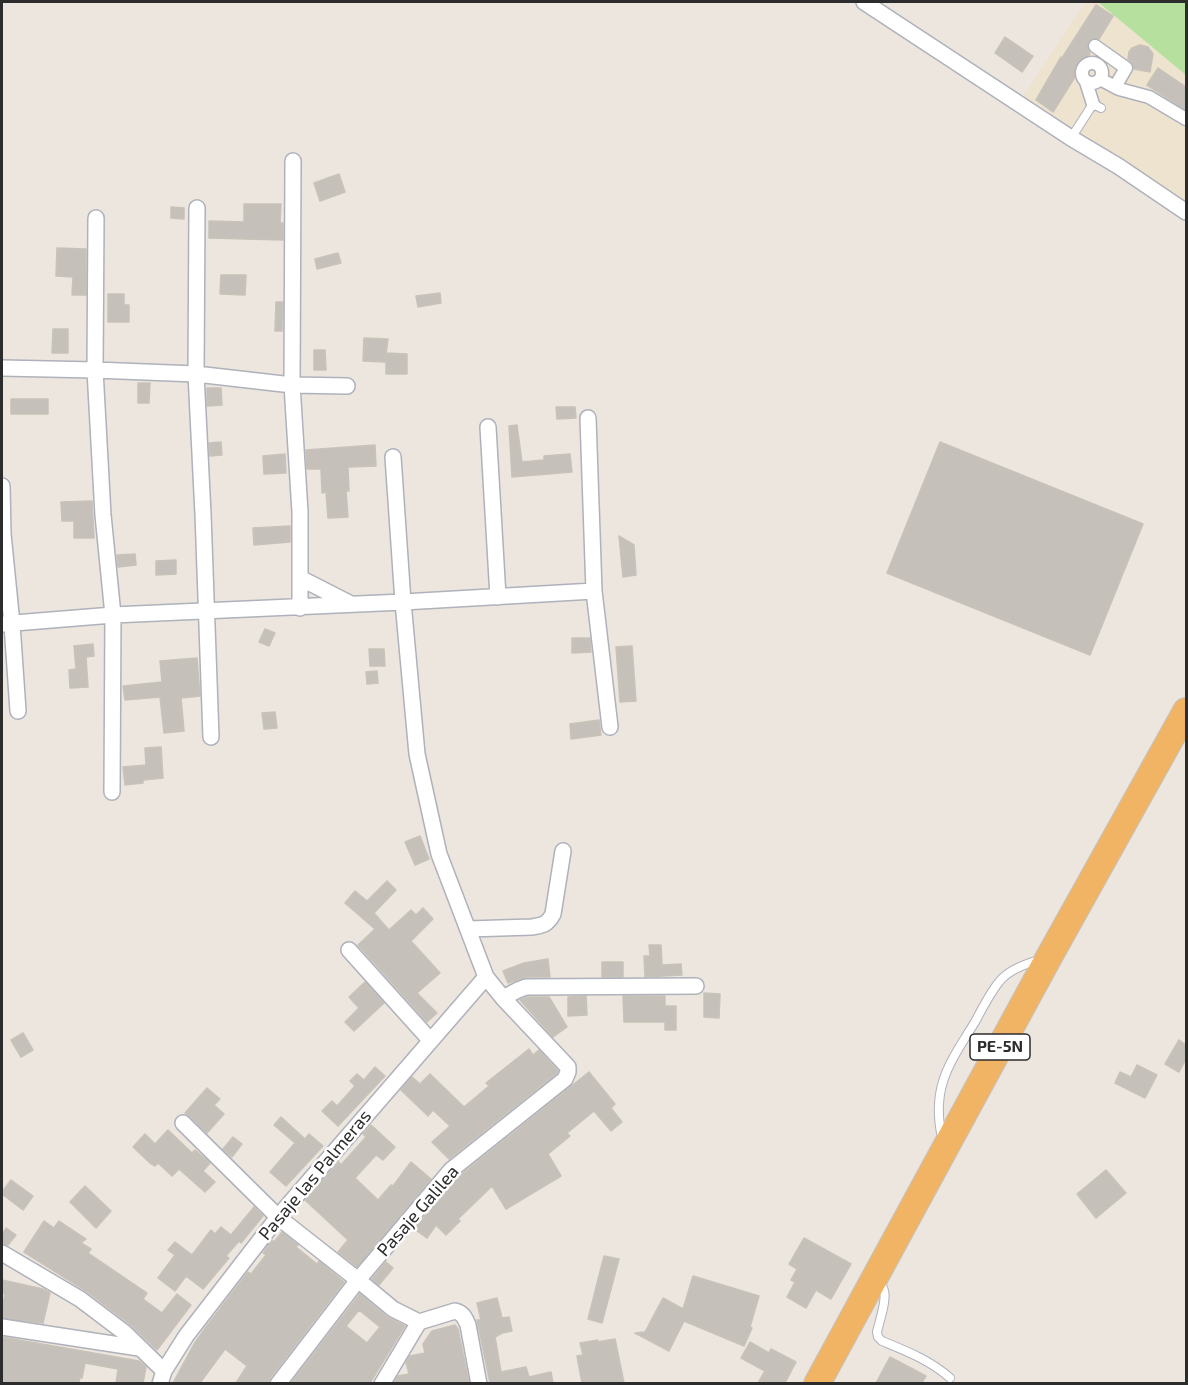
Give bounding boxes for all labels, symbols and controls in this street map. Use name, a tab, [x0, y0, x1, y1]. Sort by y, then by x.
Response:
road number: PE-5N	[970, 1034, 1030, 1060]
street label: Pasaje las Palmeras	[254, 1105, 376, 1245]
street label: Pasaje Galilea	[373, 1161, 463, 1261]

